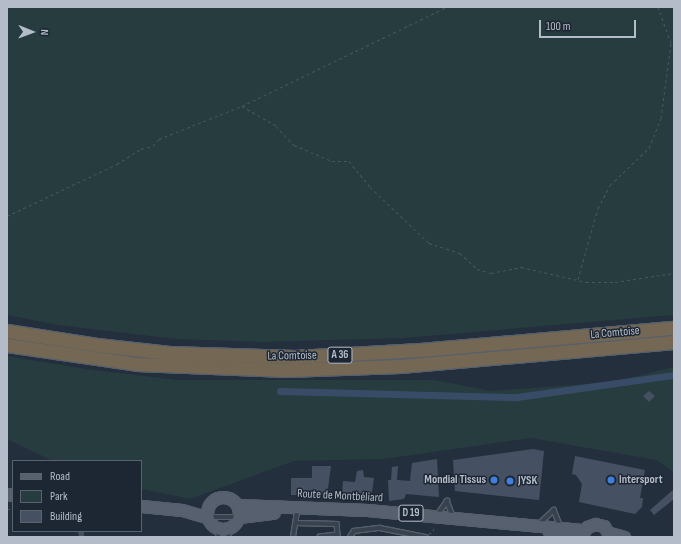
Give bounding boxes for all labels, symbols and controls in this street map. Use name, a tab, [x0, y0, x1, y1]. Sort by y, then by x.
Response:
north arrow	[12, 12, 52, 52]
scale bar	[541, 12, 638, 38]
text: 100 m	[546, 19, 571, 34]
text: N	[38, 29, 51, 35]
street label: La Comtoise	[590, 324, 640, 342]
road number: A 36	[327, 346, 353, 364]
street label: La Comtoise	[267, 348, 317, 364]
legend	[12, 460, 142, 532]
text: Road	[50, 469, 70, 484]
place label: Mondial Tissus	[424, 473, 486, 487]
place label: Intersport	[619, 473, 663, 487]
place label: JYSK	[518, 474, 537, 488]
marker: Mondial Tissus	[489, 475, 499, 485]
marker: Intersport	[606, 475, 616, 485]
marker: JYSK	[505, 476, 515, 486]
street label: Route de Montbéliard	[297, 487, 383, 505]
text: Park	[50, 489, 68, 504]
road number: D 19	[398, 504, 424, 522]
text: Building	[50, 509, 82, 524]

